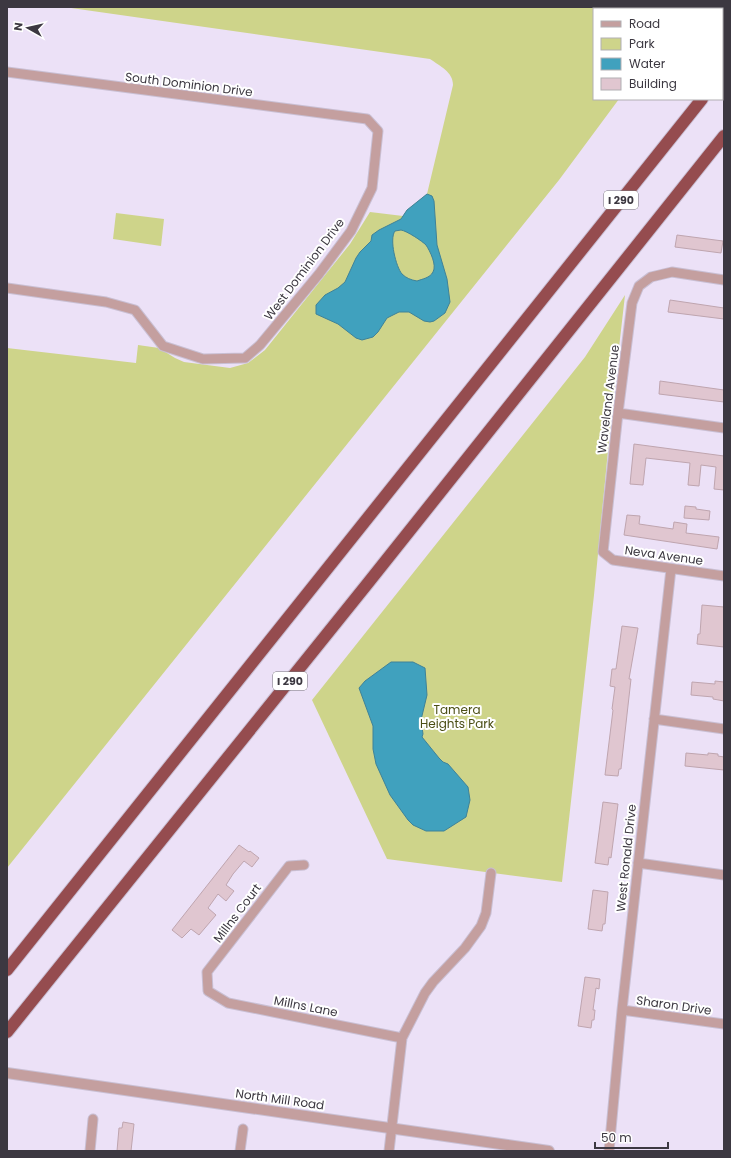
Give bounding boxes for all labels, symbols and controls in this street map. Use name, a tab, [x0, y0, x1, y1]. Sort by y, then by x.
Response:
north arrow	[8, 8, 48, 48]
legend	[593, 8, 723, 100]
text: Road	[629, 15, 660, 32]
text: N	[10, 21, 27, 32]
text: Park	[629, 35, 656, 52]
text: Water	[629, 55, 666, 72]
street label: South Dominion Drive	[124, 68, 254, 100]
text: Building	[629, 75, 677, 92]
road number: I 290	[604, 191, 638, 209]
street label: West Dominion Drive	[260, 214, 348, 324]
street label: Waveland Avenue	[593, 344, 623, 454]
street label: Neva Avenue	[624, 541, 704, 569]
road number: I 290	[273, 672, 307, 690]
park label: Tamera Heights Park	[420, 701, 495, 732]
street label: West Ronald Drive	[612, 803, 640, 913]
street label: Millns Court	[209, 880, 265, 946]
street label: Millns Lane	[273, 991, 339, 1021]
street label: Sharon Drive	[635, 991, 713, 1019]
street label: North Mill Road	[235, 1084, 325, 1114]
scale bar	[595, 1124, 668, 1150]
text: 50 m	[601, 1129, 632, 1146]

